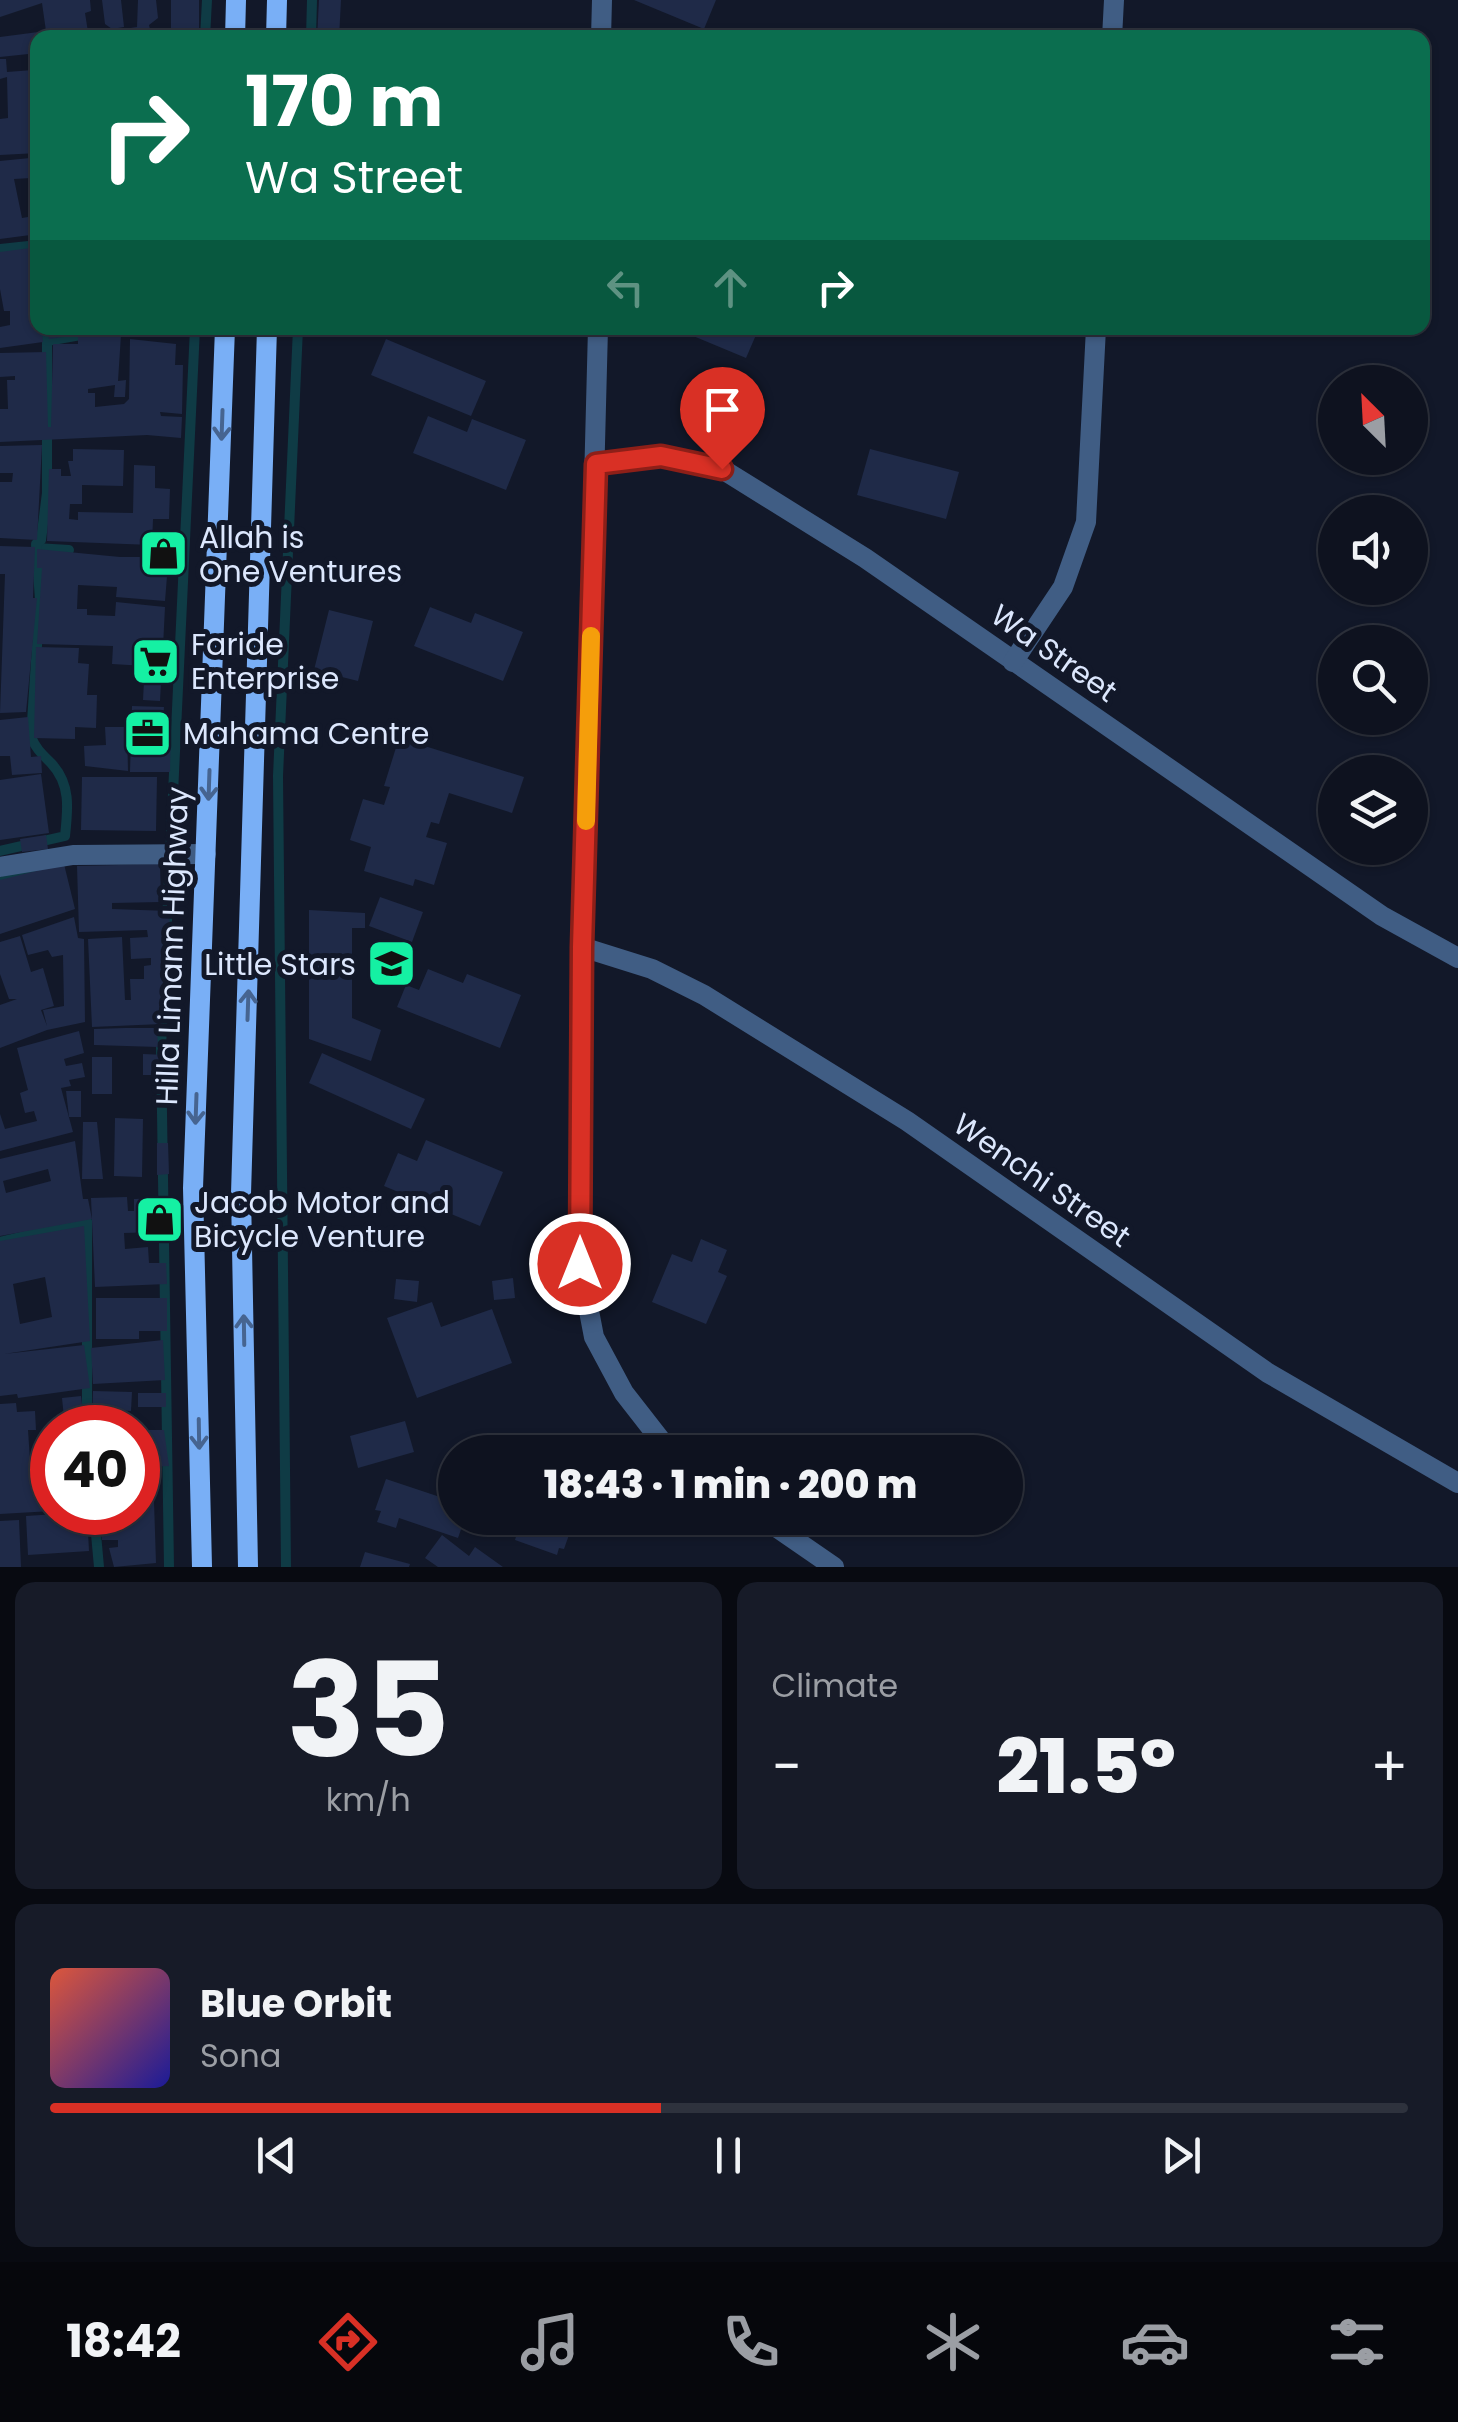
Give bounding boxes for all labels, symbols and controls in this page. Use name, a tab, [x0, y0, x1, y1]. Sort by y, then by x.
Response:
text: 170 m	[245, 52, 443, 151]
icon: right	[80, 70, 210, 200]
text: Wa Street	[245, 146, 463, 209]
icon: left	[598, 260, 653, 315]
icon: ahead	[703, 260, 758, 315]
icon: right	[808, 260, 863, 315]
north arrow	[1318, 365, 1428, 475]
map controls	[1318, 365, 1428, 865]
pin	[680, 367, 765, 470]
icon: arrive	[695, 382, 750, 437]
one-way arrow	[212, 408, 231, 440]
button: sound	[1318, 495, 1428, 605]
place label: Allah is One Ventures	[199, 516, 402, 593]
shop icon: Allah is One Ventures	[138, 528, 190, 580]
street label: Wa Street	[982, 594, 1126, 712]
place label: Faride Enterprise	[191, 623, 339, 700]
button: search	[1318, 625, 1428, 735]
supermarket icon: Faride Enterprise	[130, 635, 182, 687]
office icon: Mahama Centre	[122, 707, 174, 759]
place label: Mahama Centre	[183, 712, 429, 755]
button: layers	[1318, 755, 1428, 865]
one-way arrow	[199, 768, 218, 800]
street label: Hilla Limann Highway	[145, 786, 199, 1106]
school or university icon: Little Stars	[365, 938, 417, 990]
place label: Little Stars	[204, 943, 356, 986]
one-way arrow	[238, 989, 257, 1021]
one-way arrow	[186, 1093, 205, 1125]
street label: Wenchi Street	[945, 1103, 1139, 1257]
place label: Jacob Motor and Bicycle Venture	[194, 1181, 450, 1258]
shop icon: Jacob Motor and Bicycle Venture	[133, 1193, 185, 1245]
position arrow	[528, 1212, 632, 1316]
one-way arrow	[234, 1314, 253, 1346]
speed limit sign: 40	[30, 1405, 160, 1535]
one-way arrow	[189, 1418, 208, 1450]
text: 18:43 · 1 min · 200 m	[544, 1458, 917, 1511]
text: 35	[287, 1619, 450, 1802]
text: Climate	[772, 1663, 898, 1708]
text: 21.5°	[996, 1714, 1176, 1819]
text: −	[772, 1728, 802, 1805]
text: +	[1370, 1728, 1408, 1805]
text: km/h	[326, 1777, 411, 1822]
text: Blue Orbit	[200, 1977, 392, 2030]
text: Sona	[200, 2033, 281, 2078]
icon: previous	[249, 2128, 304, 2183]
icon: pause	[701, 2128, 756, 2183]
icon: next	[1154, 2128, 1209, 2183]
icon: directions	[313, 2307, 383, 2377]
icon: music	[515, 2307, 585, 2377]
icon: phone	[716, 2307, 786, 2377]
icon: climate	[918, 2307, 988, 2377]
icon: car	[1120, 2307, 1190, 2377]
icon: filters	[1322, 2307, 1392, 2377]
text: 18:42	[66, 2310, 181, 2373]

